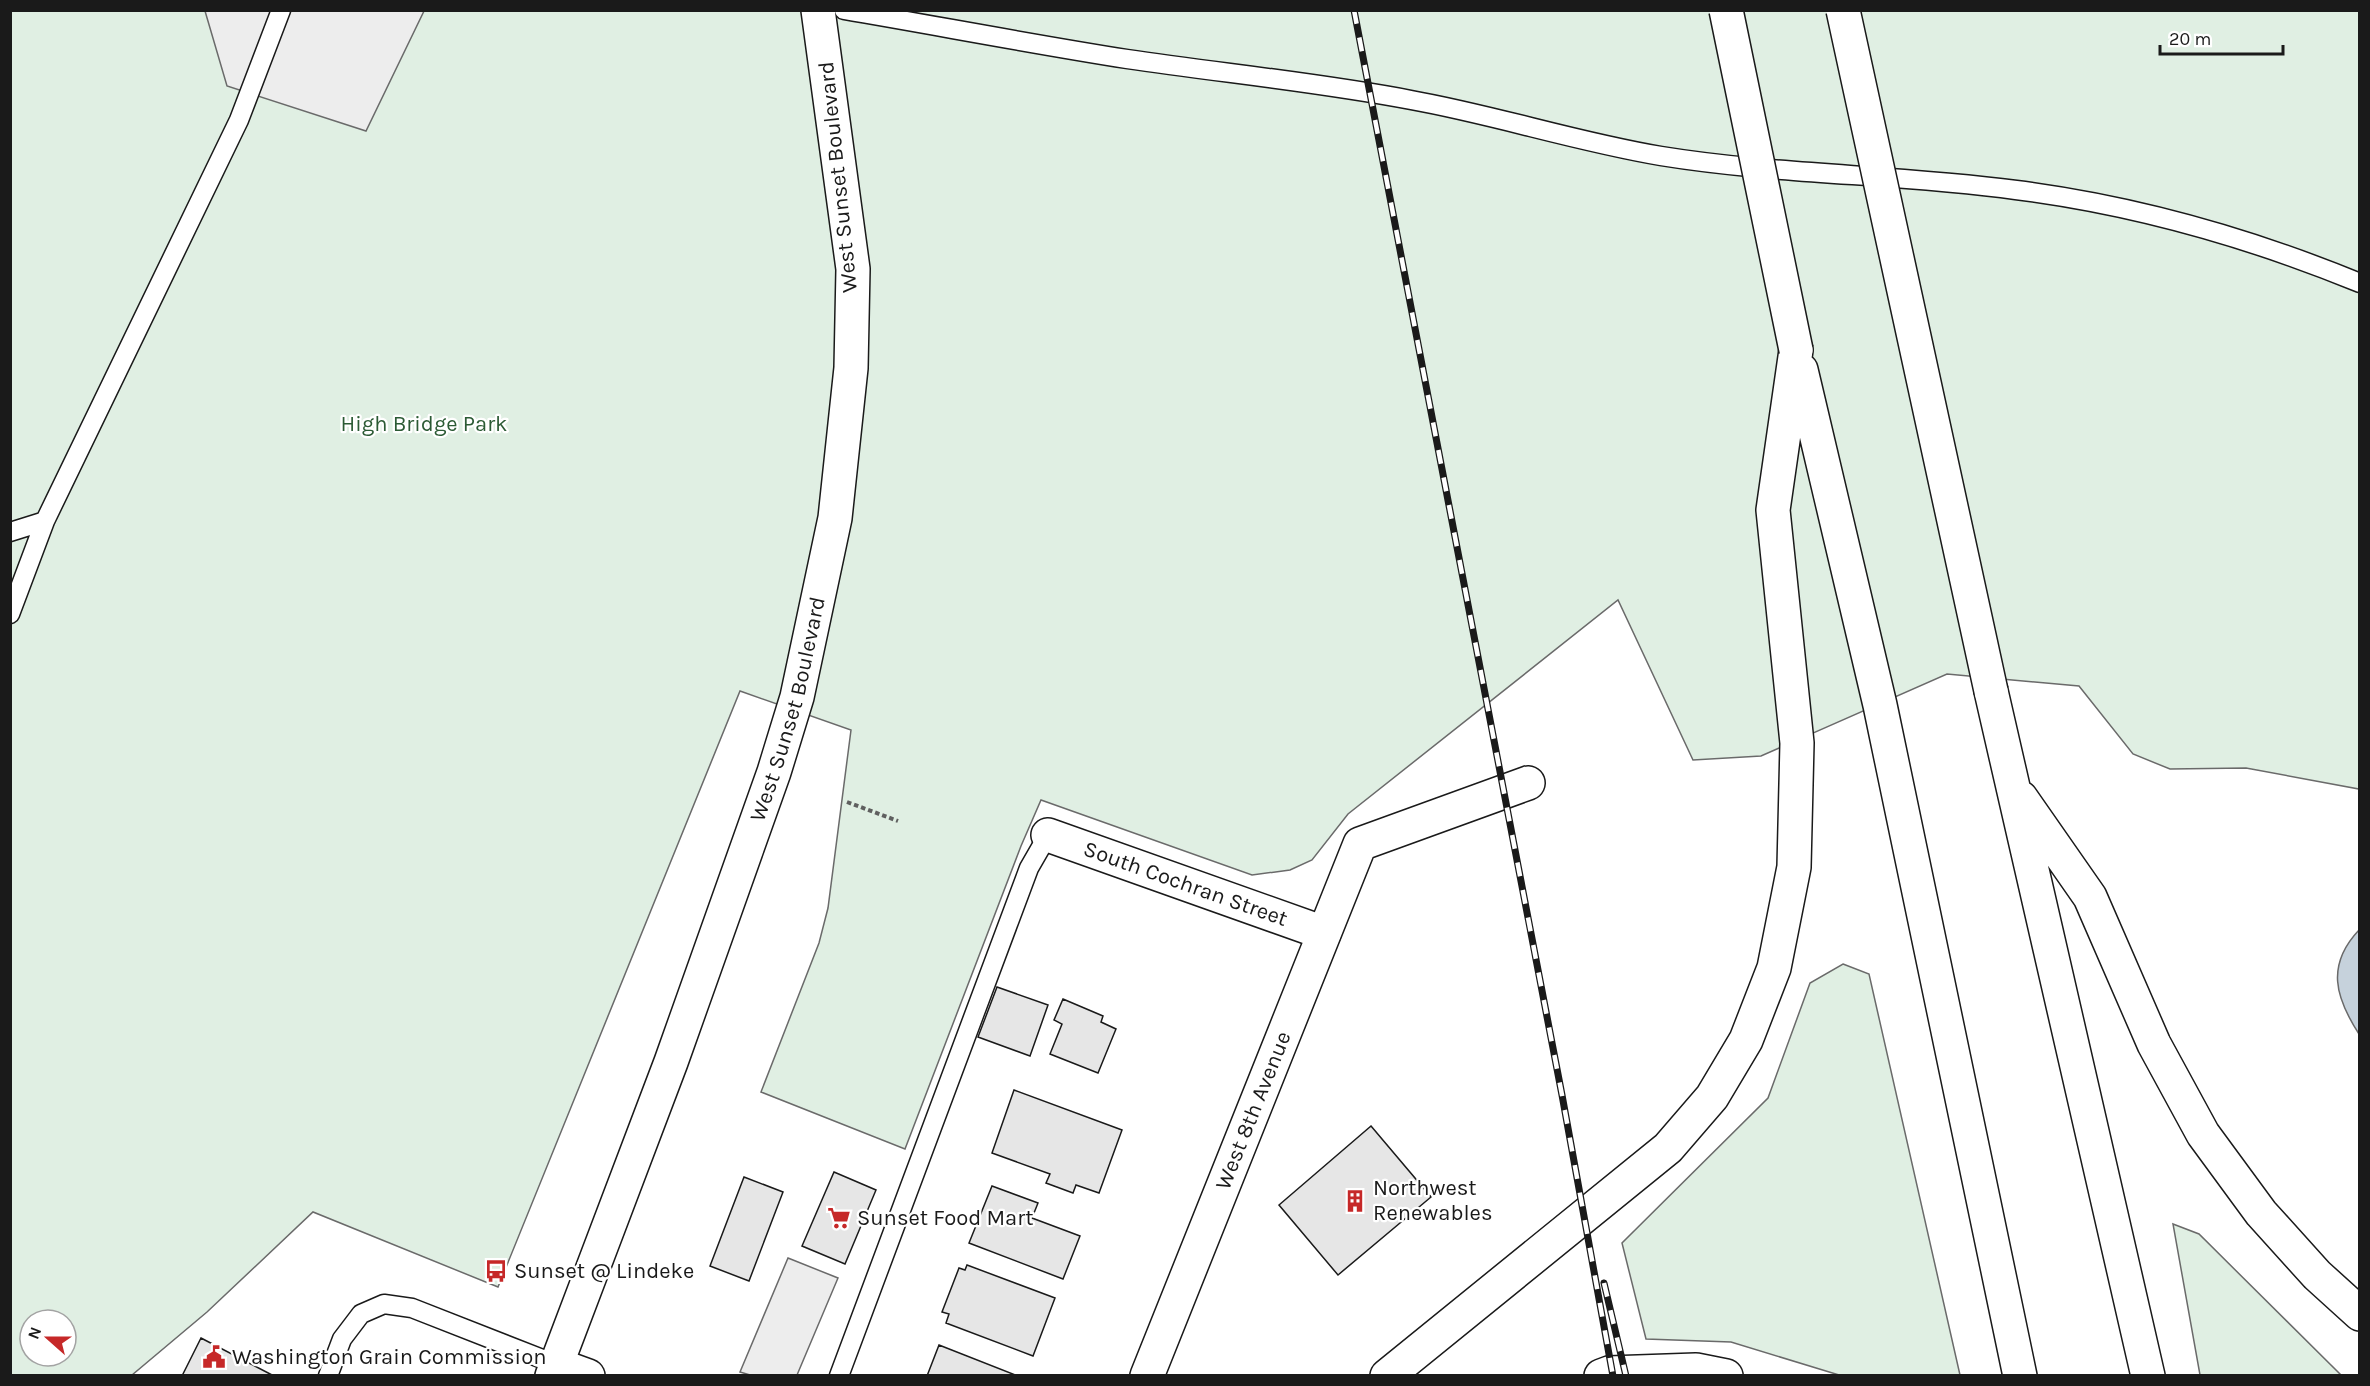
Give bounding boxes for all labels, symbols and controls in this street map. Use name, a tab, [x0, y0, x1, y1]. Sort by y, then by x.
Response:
scale bar	[2160, 18, 2283, 56]
text: 20 m	[2169, 28, 2211, 50]
street label: West Sunset Boulevard	[813, 60, 863, 294]
park label: High Bridge Park	[341, 411, 507, 437]
street label: West Sunset Boulevard	[744, 594, 831, 825]
street label: South Cochran Street	[1080, 836, 1291, 932]
street label: West 8th Avenue	[1210, 1028, 1297, 1193]
place label: Northwest Renewables	[1373, 1175, 1492, 1226]
building icon: Northwest Renewables	[1342, 1188, 1368, 1214]
supermarket icon: Sunset Food Mart	[826, 1205, 852, 1231]
place label: Sunset Food Mart	[857, 1205, 1033, 1231]
bus stop icon: Sunset @ Lindeke	[483, 1258, 509, 1284]
place label: Sunset @ Lindeke	[514, 1258, 694, 1284]
north arrow	[18, 1308, 78, 1368]
text: N	[24, 1324, 45, 1342]
public building icon: Washington Grain Commission	[201, 1344, 227, 1370]
place label: Washington Grain Commission	[232, 1344, 546, 1370]

